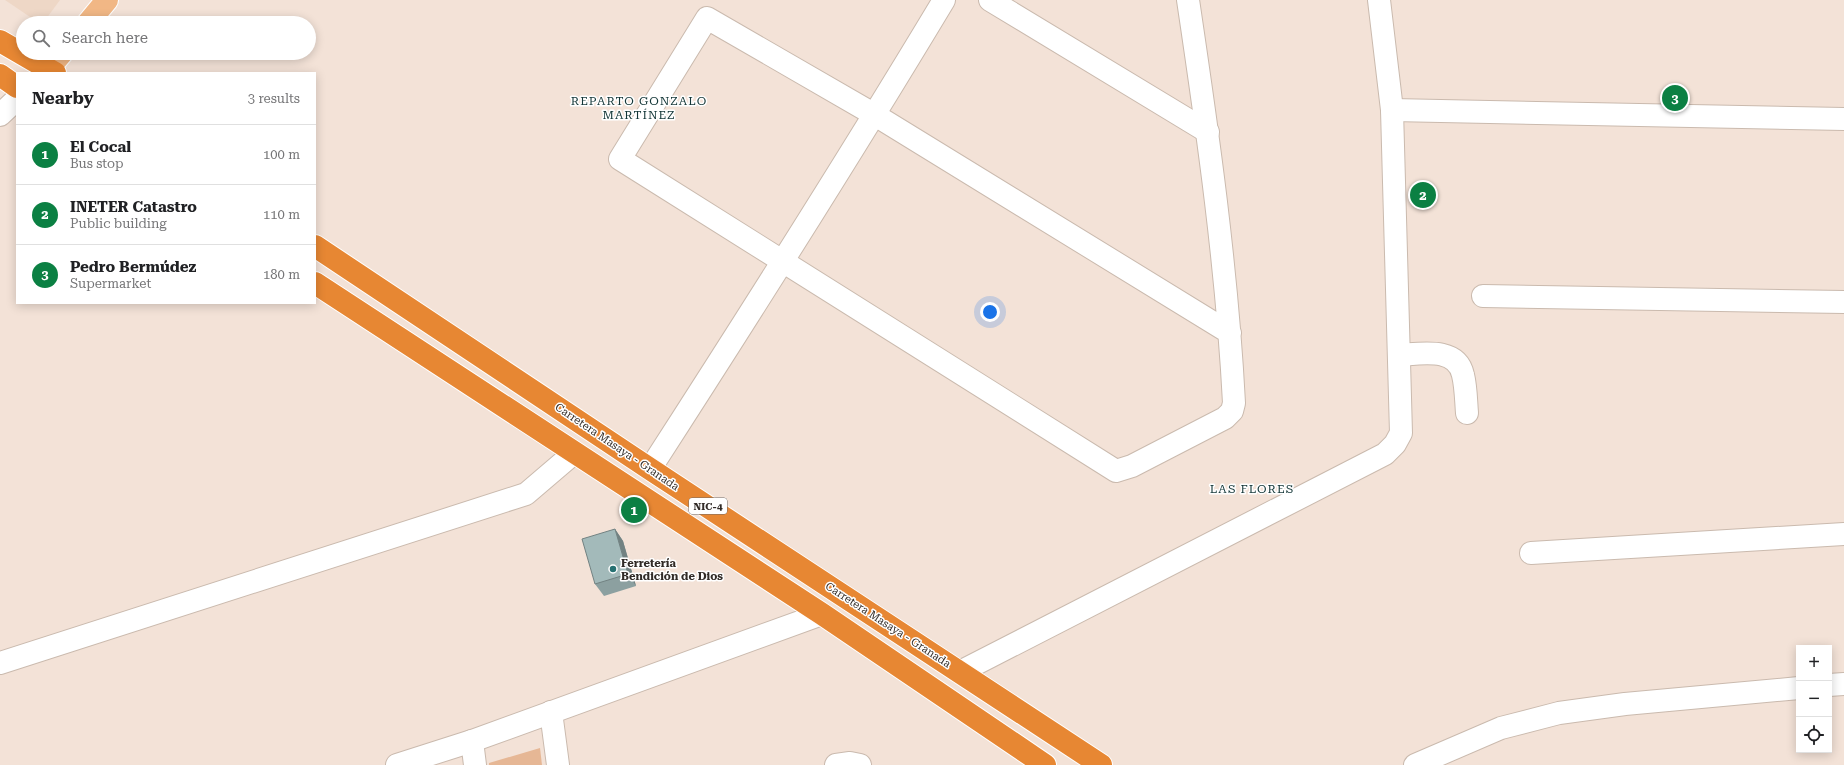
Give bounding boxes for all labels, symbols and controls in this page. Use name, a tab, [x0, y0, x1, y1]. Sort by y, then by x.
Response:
search box	[16, 16, 316, 60]
icon: search	[30, 27, 52, 49]
text: Search here	[62, 29, 148, 47]
pin: 3	[1662, 83, 1688, 113]
text: Nearby	[32, 88, 94, 108]
text: 3 results	[248, 91, 300, 106]
district label: REPARTO GONZALO MARTÍNEZ	[571, 94, 707, 122]
text: El Cocal	[70, 138, 131, 156]
text: 1	[41, 147, 49, 162]
text: 100 m	[263, 147, 300, 162]
text: Bus stop	[70, 156, 124, 171]
pin: 2	[1410, 180, 1436, 210]
text: INETER Catastro	[70, 198, 197, 216]
text: 2	[41, 207, 49, 222]
text: 110 m	[263, 207, 300, 222]
text: Public building	[70, 216, 167, 231]
text: Pedro Bermúdez	[70, 258, 196, 276]
text: 3	[41, 267, 49, 282]
text: 180 m	[263, 267, 300, 282]
text: Supermarket	[70, 276, 151, 291]
your location	[980, 302, 1000, 322]
street label: Carretera Masaya - Granada	[553, 401, 682, 493]
district label: LAS FLORES	[1210, 482, 1294, 496]
pin: 1	[621, 495, 647, 525]
road number: NIC-4	[689, 498, 727, 514]
place label: Ferretería Bendición de Dios	[621, 557, 723, 583]
marker: Ferretería Bendición de Dios	[608, 564, 618, 574]
street label: Carretera Masaya - Granada	[823, 580, 953, 670]
map controls	[1796, 645, 1832, 753]
button: +	[1796, 645, 1832, 681]
button: −	[1796, 681, 1832, 717]
button: locate	[1796, 717, 1832, 753]

